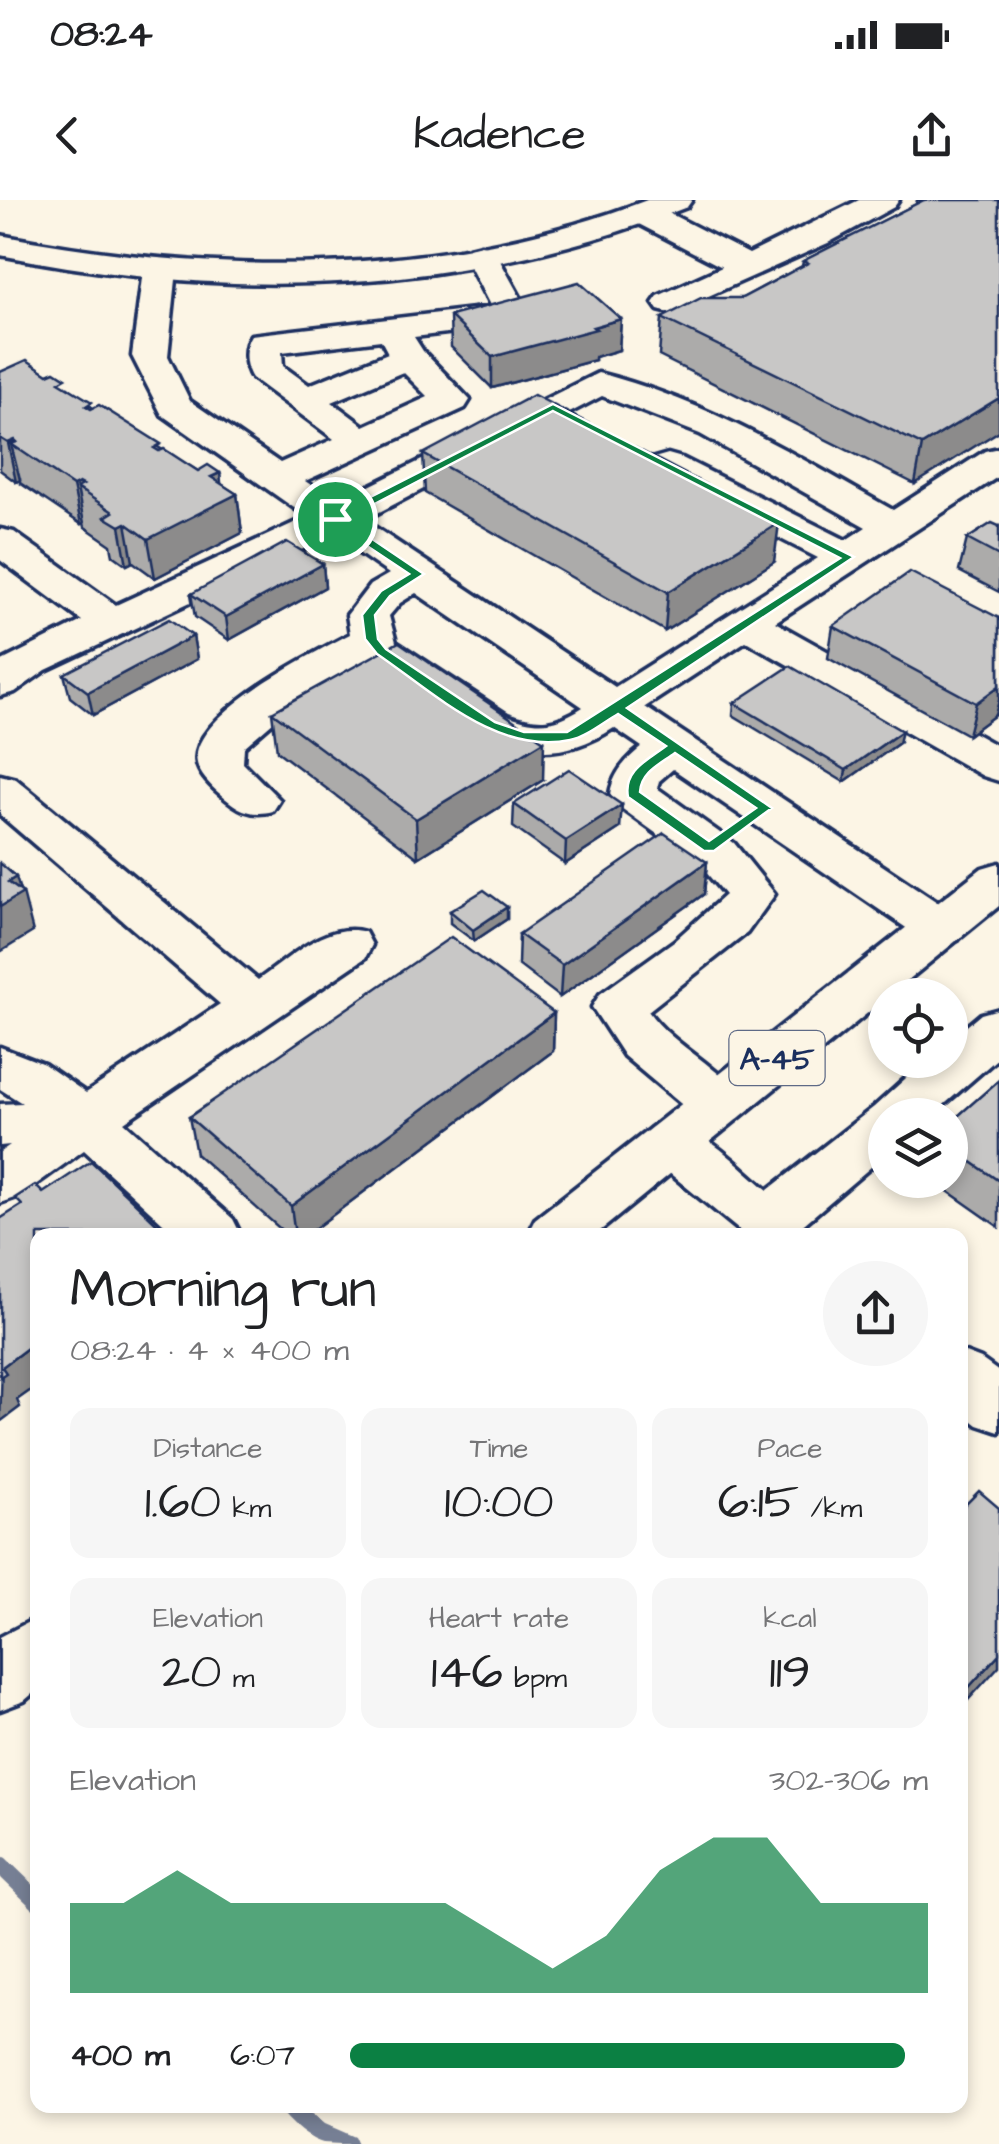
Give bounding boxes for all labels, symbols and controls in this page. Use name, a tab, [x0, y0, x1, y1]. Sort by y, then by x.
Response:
text: 08:24	[50, 9, 153, 61]
text: Kadence	[413, 104, 586, 166]
icon: back	[40, 108, 95, 163]
icon: share	[904, 108, 959, 163]
pin	[293, 477, 378, 562]
icon: arrive	[308, 492, 363, 547]
map controls	[868, 978, 968, 1198]
button: locate	[868, 978, 968, 1078]
road number: A-45	[730, 1031, 824, 1085]
button: layers	[868, 1098, 968, 1198]
text: Morning run	[70, 1252, 376, 1328]
button: share	[823, 1261, 928, 1366]
text: 08:24 · 4 × 400 m	[70, 1328, 349, 1373]
text: Distance	[154, 1429, 262, 1468]
text: Time	[470, 1429, 528, 1468]
text: Pace	[758, 1429, 822, 1468]
text: 1.60	[145, 1468, 221, 1537]
text: 10:00	[444, 1468, 554, 1537]
text: 6:15	[718, 1468, 799, 1537]
text: km	[221, 1489, 271, 1528]
text: /km	[799, 1489, 862, 1528]
text: Elevation	[153, 1599, 263, 1638]
text: Heart rate	[429, 1599, 569, 1638]
text: kcal	[763, 1599, 817, 1638]
text: 20	[161, 1638, 222, 1707]
text: 146	[431, 1638, 503, 1707]
text: 119	[769, 1638, 811, 1707]
text: m	[222, 1659, 255, 1698]
text: bpm	[503, 1659, 567, 1698]
text: Elevation	[70, 1758, 196, 1803]
text: 302–306 m	[769, 1758, 928, 1803]
text: 400 m	[70, 2033, 170, 2078]
text: 6:07	[230, 2033, 295, 2078]

